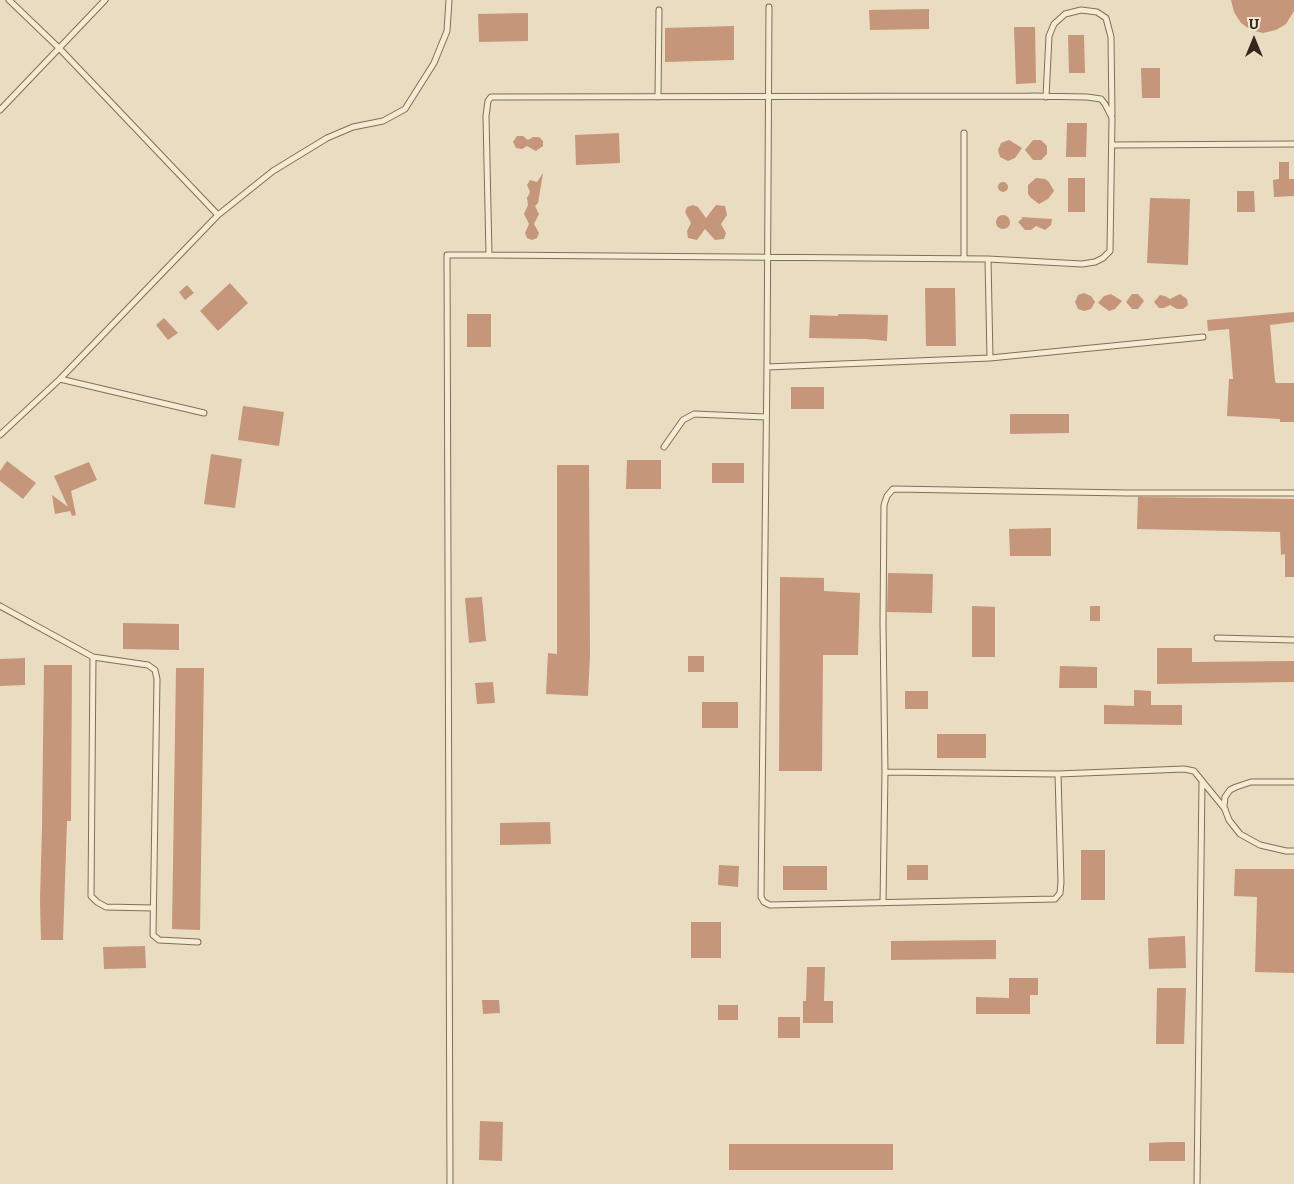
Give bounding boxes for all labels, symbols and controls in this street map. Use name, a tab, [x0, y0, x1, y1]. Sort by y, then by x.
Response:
north arrow	[1229, 15, 1279, 65]
text: U	[1249, 16, 1259, 33]

